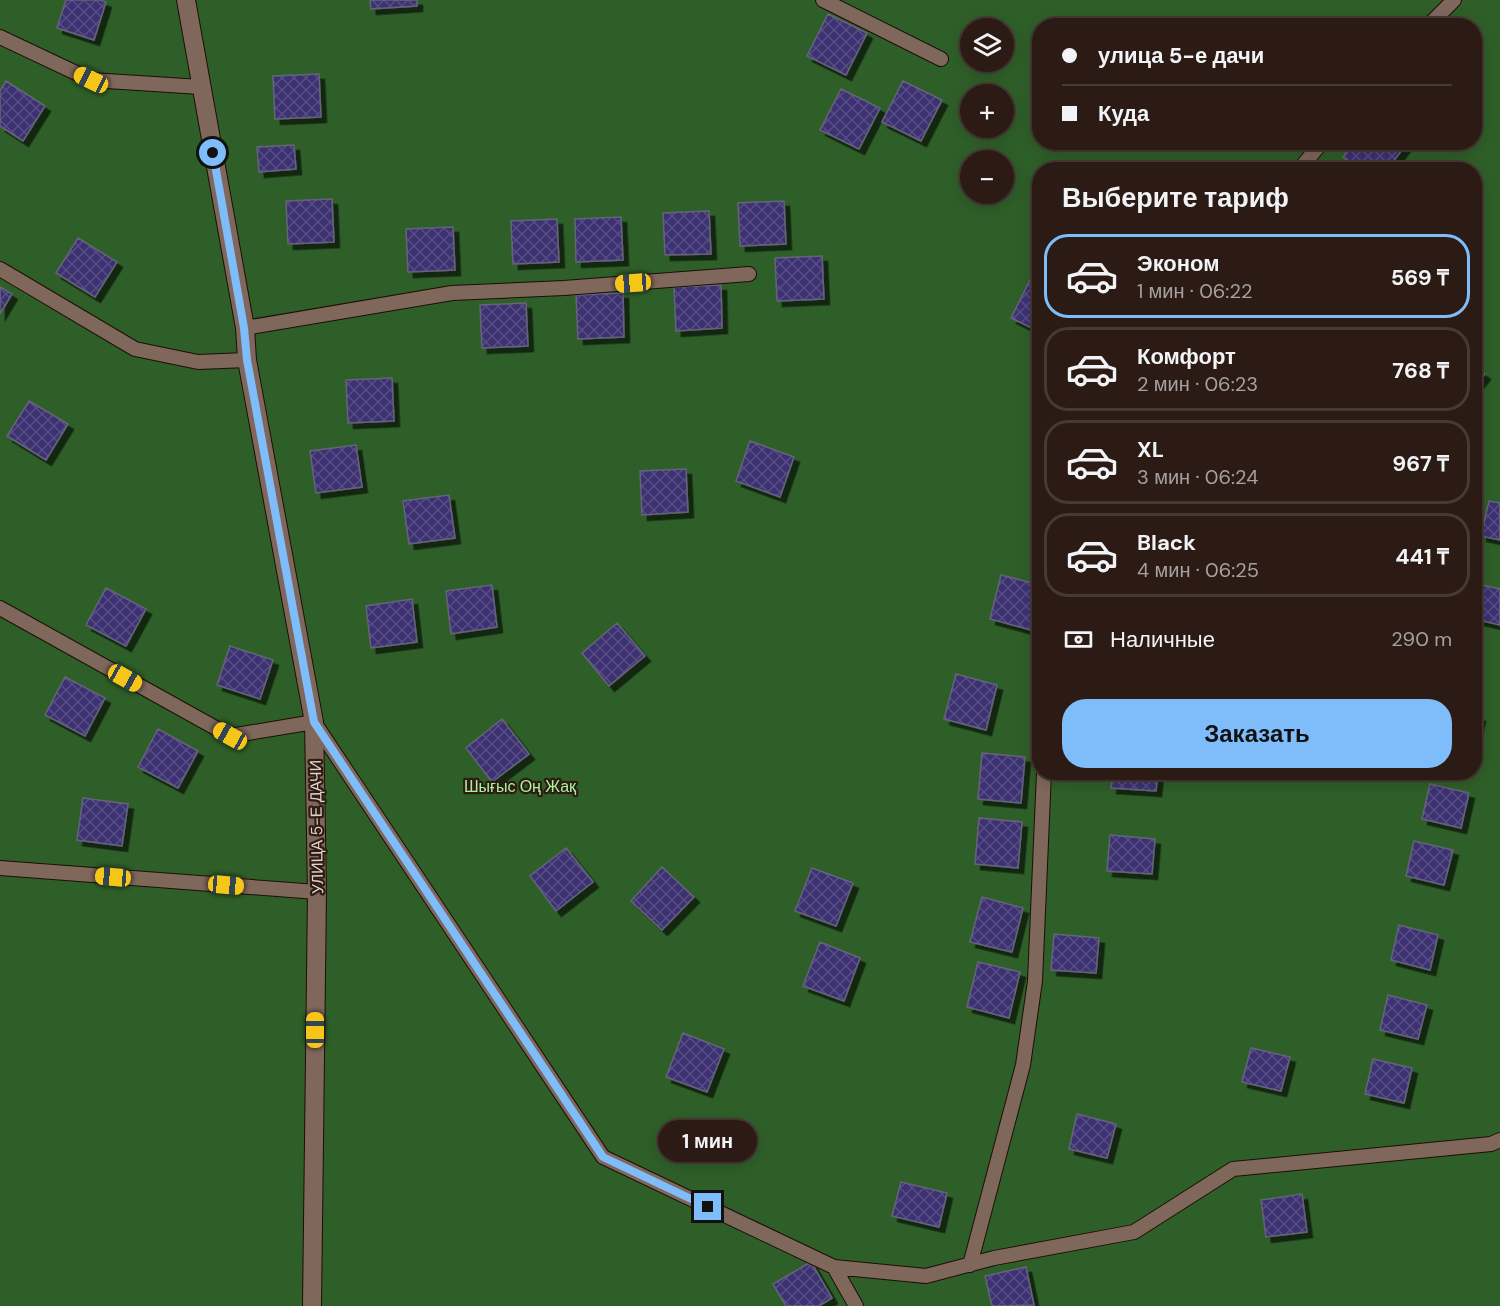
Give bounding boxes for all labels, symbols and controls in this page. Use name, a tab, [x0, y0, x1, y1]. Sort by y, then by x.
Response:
map controls	[960, 18, 1014, 204]
button: layers	[960, 18, 1014, 72]
text: улица 5-е дачи	[1098, 41, 1264, 70]
car	[71, 64, 111, 96]
button: +	[960, 84, 1014, 138]
text: Куда	[1098, 99, 1149, 128]
route start	[199, 139, 226, 166]
button: −	[960, 150, 1014, 204]
text: Выберите тариф	[1062, 180, 1289, 215]
icon: car	[1065, 249, 1119, 303]
text: Эконом	[1137, 249, 1220, 278]
text: 569 ₸	[1391, 263, 1449, 292]
car	[614, 273, 652, 293]
text: 1 мин · 06:22	[1137, 278, 1252, 304]
icon: car	[1065, 342, 1119, 396]
text: Комфорт	[1137, 342, 1236, 371]
text: 768 ₸	[1392, 356, 1449, 385]
text: 2 мин · 06:23	[1137, 371, 1258, 397]
icon: car	[1065, 435, 1119, 489]
text: XL	[1137, 435, 1164, 464]
text: 967 ₸	[1392, 449, 1449, 478]
text: 3 мин · 06:24	[1137, 464, 1258, 490]
icon: car	[1065, 528, 1119, 582]
text: Black	[1137, 528, 1196, 557]
text: 441 ₸	[1395, 542, 1449, 571]
text: 4 мин · 06:25	[1137, 557, 1259, 583]
icon: cash	[1062, 623, 1095, 656]
text: Наличные	[1110, 625, 1215, 654]
text: 290 m	[1391, 626, 1452, 652]
car	[105, 661, 145, 695]
button: Заказать	[1062, 699, 1452, 768]
car	[210, 719, 250, 753]
street label: УЛИЦА 5-Е ДАЧИ	[305, 760, 328, 894]
park label: Шығыс Оң Жақ	[464, 776, 577, 797]
car	[94, 866, 132, 888]
car	[207, 874, 245, 896]
car	[306, 1012, 324, 1048]
callout: 1 мин	[658, 1120, 758, 1162]
text: 1 мин	[682, 1128, 733, 1154]
route end	[694, 1193, 721, 1220]

